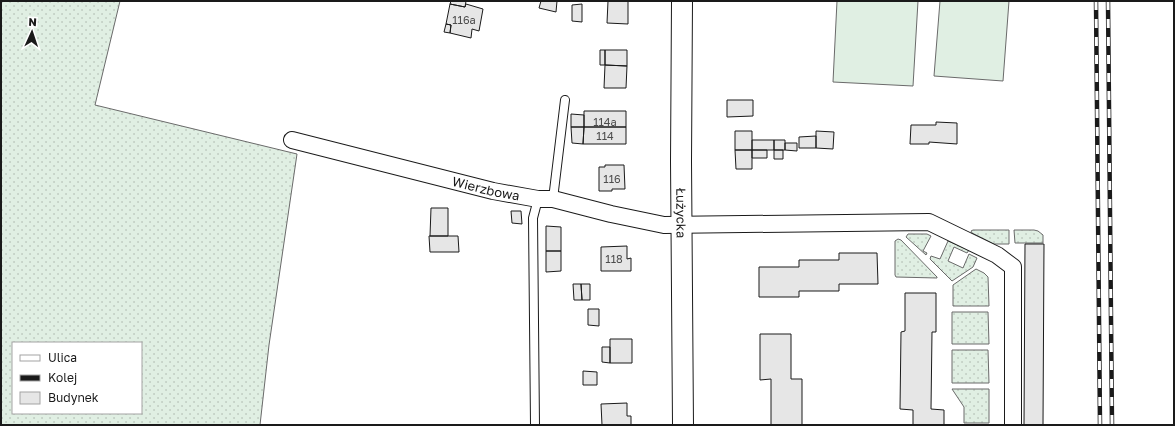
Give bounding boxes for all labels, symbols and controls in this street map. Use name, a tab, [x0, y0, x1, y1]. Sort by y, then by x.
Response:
north arrow	[12, 12, 52, 52]
house number: 116a	[452, 13, 476, 26]
text: N	[28, 15, 37, 28]
house number: 114a	[593, 115, 617, 128]
house number: 114	[596, 129, 614, 142]
house number: 116	[603, 172, 621, 185]
street label: Wierzbowa	[451, 173, 521, 204]
street label: Łużycka	[673, 188, 690, 238]
house number: 118	[605, 252, 623, 265]
legend	[12, 342, 142, 414]
text: Ulica	[48, 350, 77, 365]
text: Kolej	[48, 370, 77, 385]
text: Budynek	[48, 390, 99, 405]

